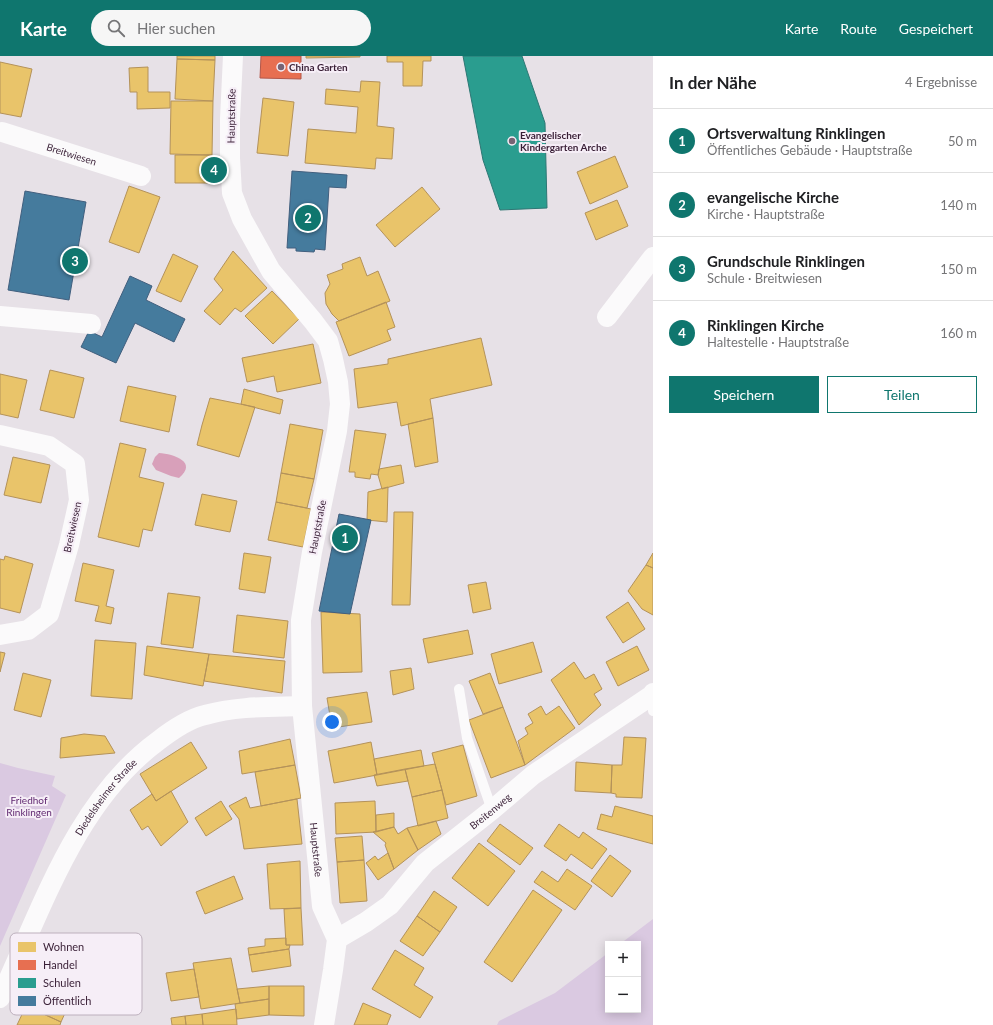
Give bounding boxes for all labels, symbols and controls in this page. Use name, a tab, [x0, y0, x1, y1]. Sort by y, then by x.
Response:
search box	[91, 10, 371, 46]
text: Karte	[20, 17, 67, 40]
icon: search	[105, 17, 127, 39]
text: Hier suchen	[137, 19, 215, 37]
text: Karte	[785, 20, 818, 37]
text: Route	[840, 20, 877, 37]
text: Gespeichert	[899, 20, 973, 37]
place label: China Garten	[289, 61, 348, 73]
marker: China Garten	[276, 62, 286, 72]
text: In der Nähe	[669, 72, 757, 93]
text: 4 Ergebnisse	[905, 74, 977, 90]
street label: Hauptstraße	[225, 89, 237, 143]
text: Ortsverwaltung Rinklingen	[707, 124, 885, 142]
place label: Evangelischer Kindergarten Arche	[520, 129, 608, 153]
text: 1	[678, 133, 686, 149]
text: 50 m	[948, 133, 977, 149]
marker: Evangelischer Kindergarten Arche	[507, 136, 517, 146]
street label: Breitwiesen	[45, 140, 98, 168]
text: Öffentliches Gebäude · Hauptstraße	[707, 142, 913, 158]
pin: 4	[201, 155, 227, 185]
text: evangelische Kirche	[707, 188, 839, 206]
text: 2	[678, 197, 686, 213]
text: 140 m	[940, 197, 977, 213]
pin: 2	[295, 203, 321, 233]
text: Kirche · Hauptstraße	[707, 206, 825, 222]
pin: 3	[62, 246, 88, 276]
text: Grundschule Rinklingen	[707, 252, 865, 270]
text: 3	[678, 261, 686, 277]
text: 150 m	[940, 261, 977, 277]
text: Schule · Breitwiesen	[707, 270, 822, 286]
text: Rinklingen Kirche	[707, 316, 824, 334]
text: 4	[678, 325, 686, 341]
text: 160 m	[940, 325, 977, 341]
text: Haltestelle · Hauptstraße	[707, 334, 849, 350]
button: Speichern	[669, 376, 819, 413]
button: Teilen	[827, 376, 977, 413]
street label: Hauptstraße	[306, 499, 328, 555]
street label: Breitwiesen	[61, 500, 83, 554]
pin: 1	[332, 523, 358, 553]
your location	[322, 712, 342, 732]
street label: Diedelsheimer Straße	[72, 756, 139, 838]
street label: Breitenweg	[467, 791, 513, 832]
park label: Friedhof Rinklingen	[6, 794, 52, 818]
street label: Hauptstraße	[308, 822, 325, 877]
legend	[10, 933, 142, 1015]
text: Wohnen	[43, 940, 84, 953]
map controls	[605, 941, 641, 1013]
button: +	[605, 941, 641, 977]
text: Handel	[43, 958, 77, 971]
text: Schulen	[43, 976, 81, 989]
button: −	[605, 977, 641, 1013]
text: Öffentlich	[43, 994, 91, 1007]

